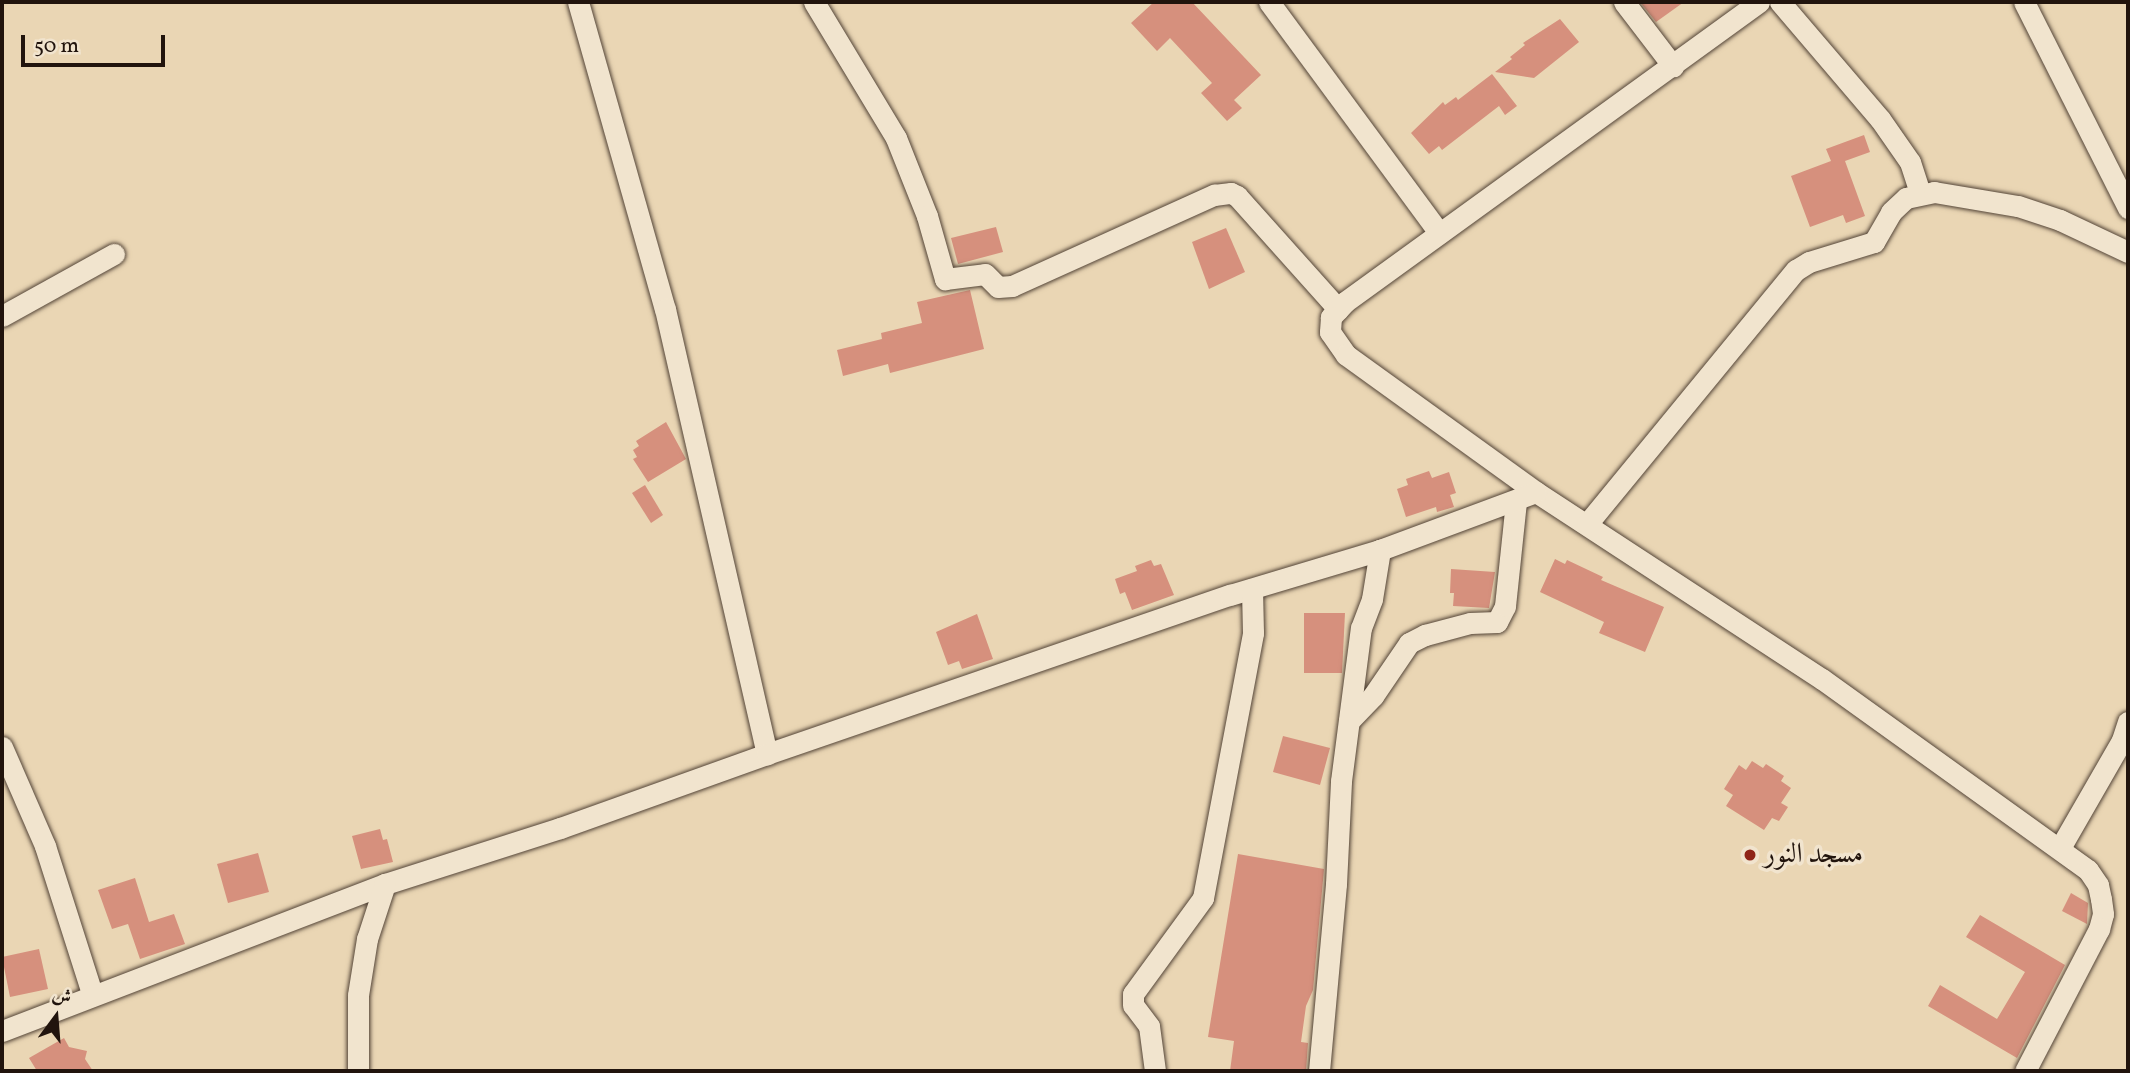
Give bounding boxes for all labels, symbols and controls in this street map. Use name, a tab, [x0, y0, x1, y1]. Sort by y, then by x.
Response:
scale bar	[24, 21, 168, 65]
text: 50 m	[34, 32, 79, 61]
place label: مسجد النور	[1764, 838, 1863, 872]
marker: مسجد النور	[1742, 847, 1758, 863]
north arrow	[21, 982, 91, 1052]
text: ش	[49, 982, 74, 1012]

